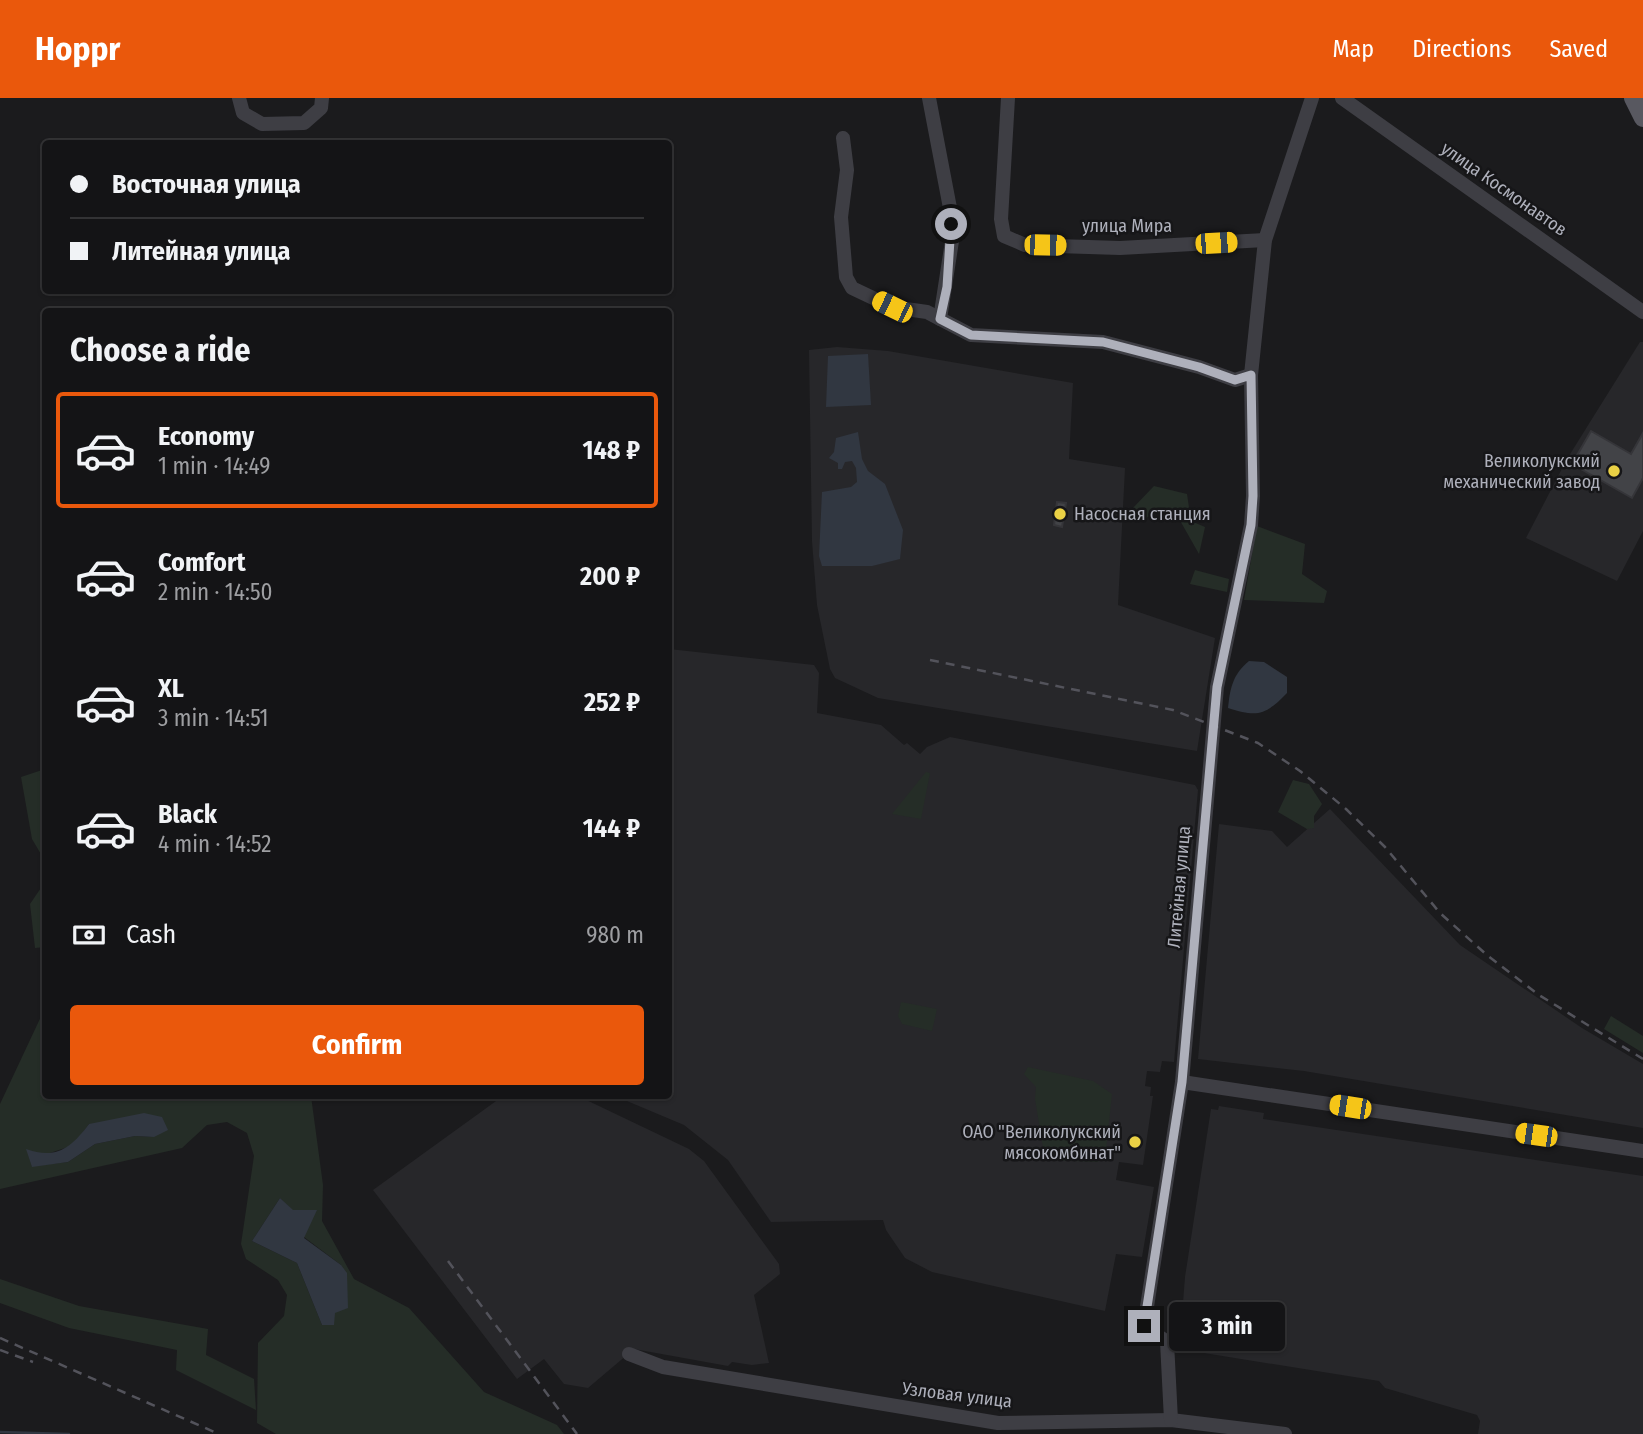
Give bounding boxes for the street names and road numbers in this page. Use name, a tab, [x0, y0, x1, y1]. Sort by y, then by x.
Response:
street label: улица Космонавтов	[1437, 137, 1571, 241]
street label: улица Мира	[1082, 215, 1172, 237]
street label: Литейная улица	[1163, 825, 1195, 949]
street label: Узловая улица	[900, 1377, 1013, 1413]

